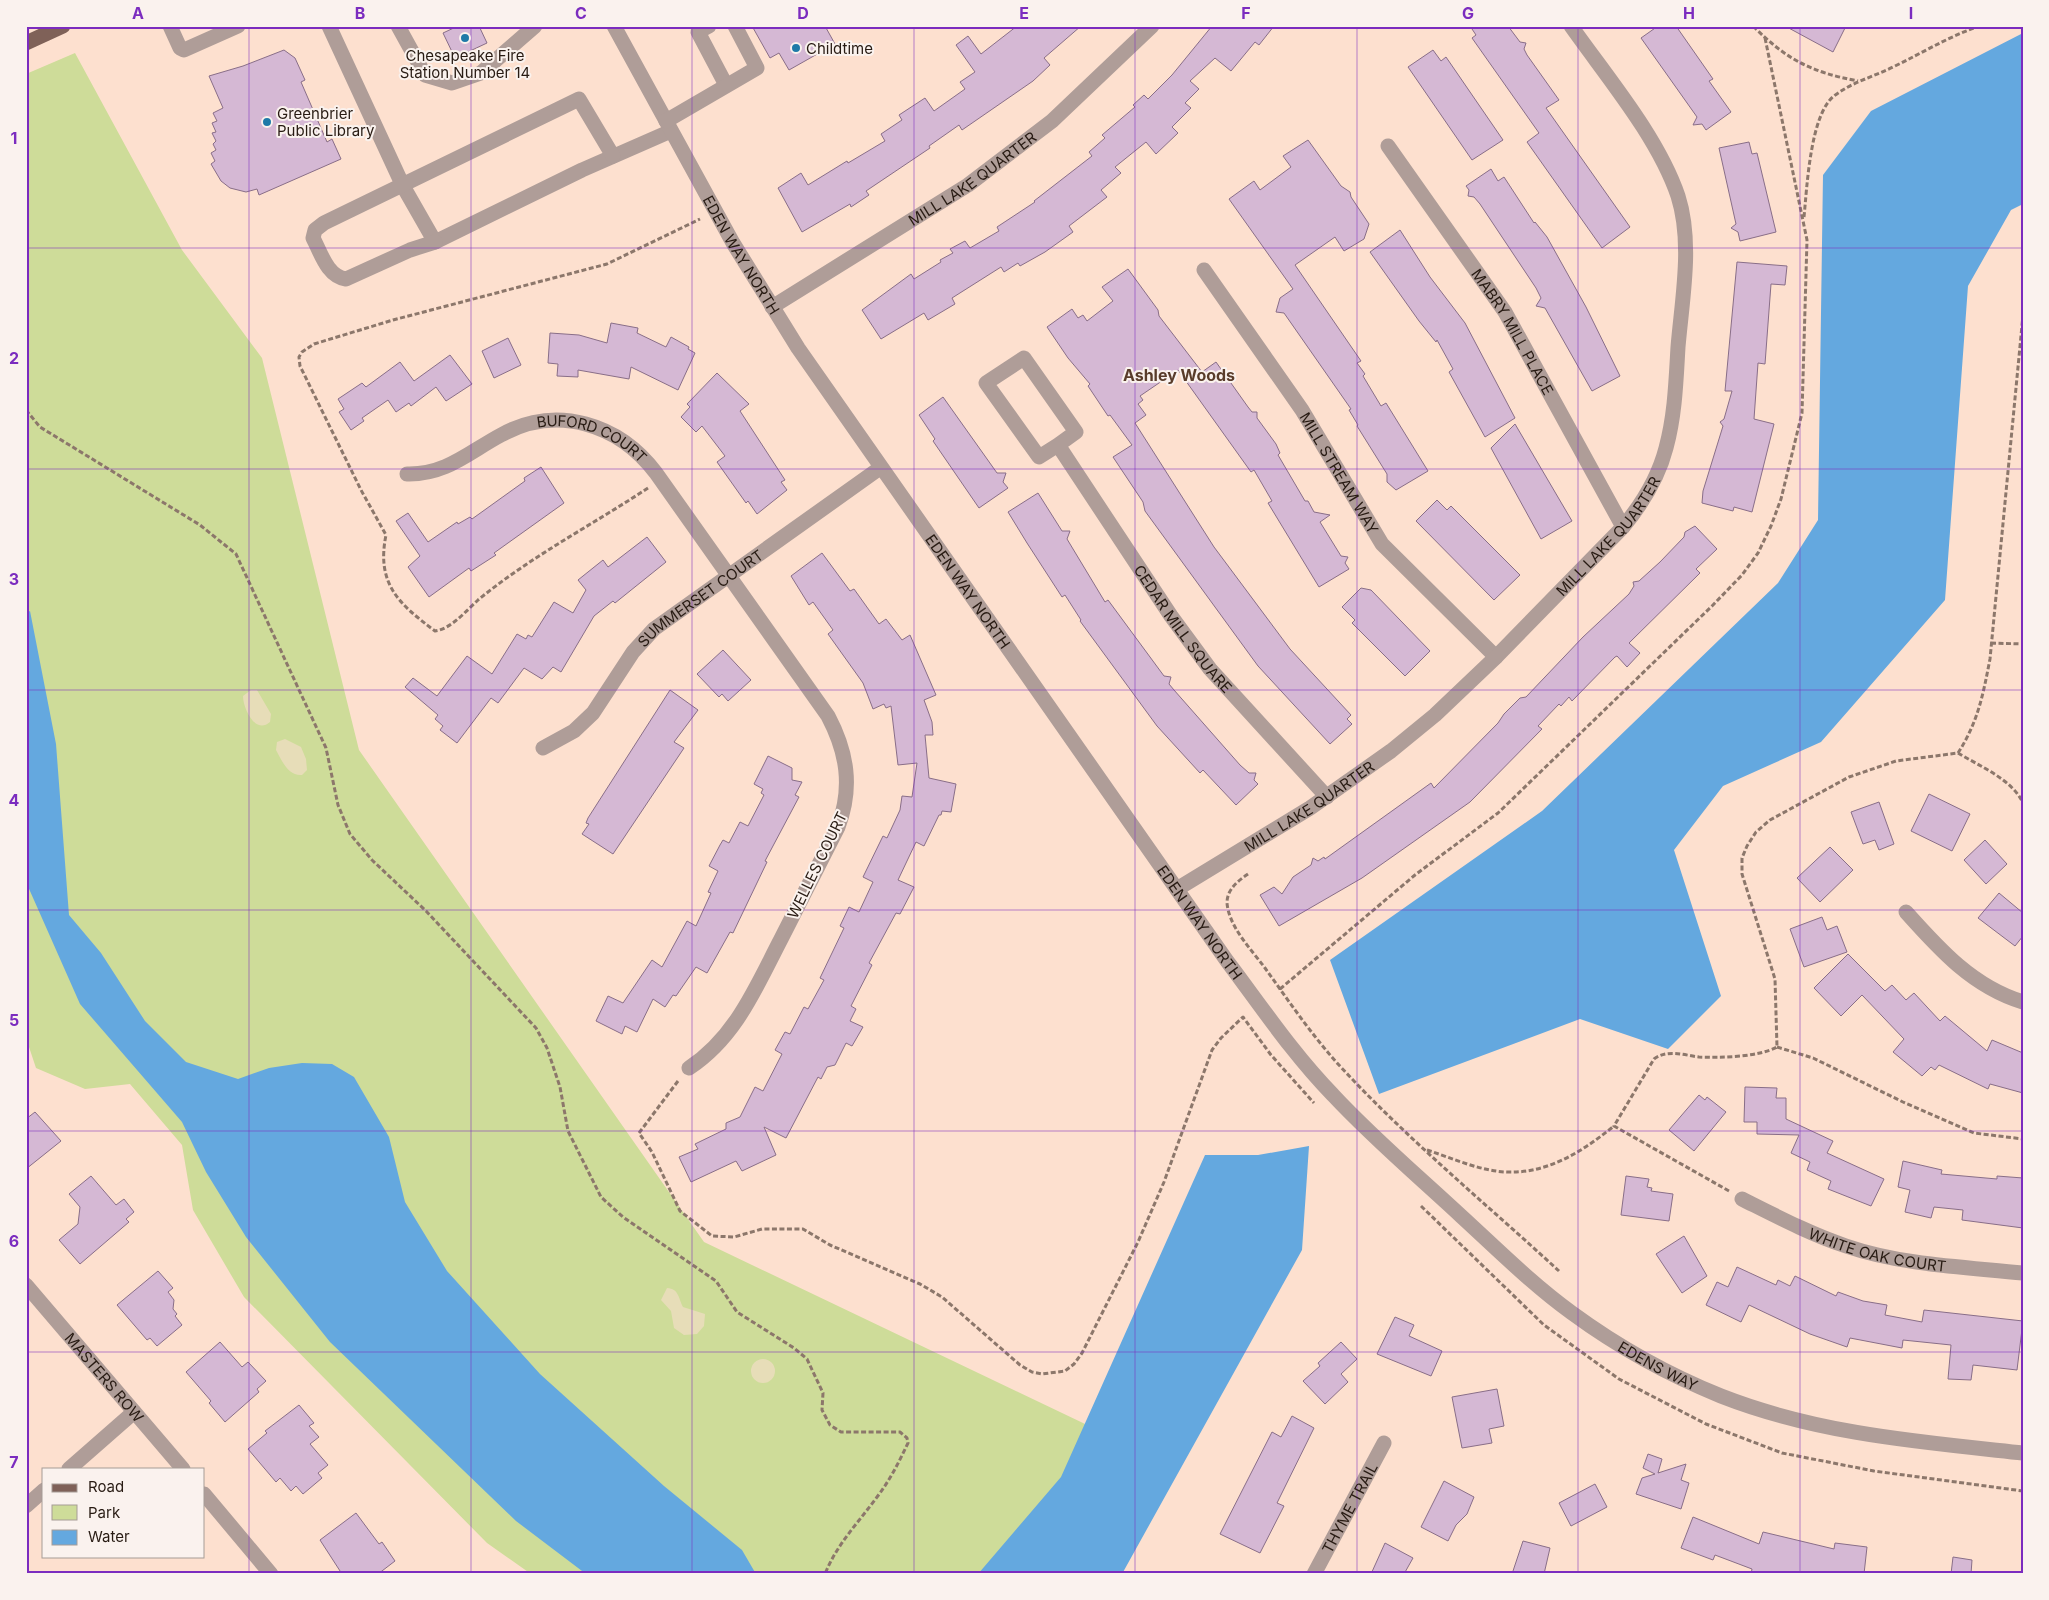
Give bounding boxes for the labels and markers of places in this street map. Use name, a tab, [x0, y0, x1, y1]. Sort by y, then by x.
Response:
marker: Chesapeake Fire Station Number 14	[459, 32, 471, 44]
place label: Childtime	[806, 39, 873, 58]
marker: Childtime	[790, 42, 802, 54]
place label: Chesapeake Fire Station Number 14	[400, 46, 530, 82]
place label: Greenbrier Public Library	[277, 104, 375, 140]
marker: Greenbrier Public Library	[261, 116, 273, 128]

